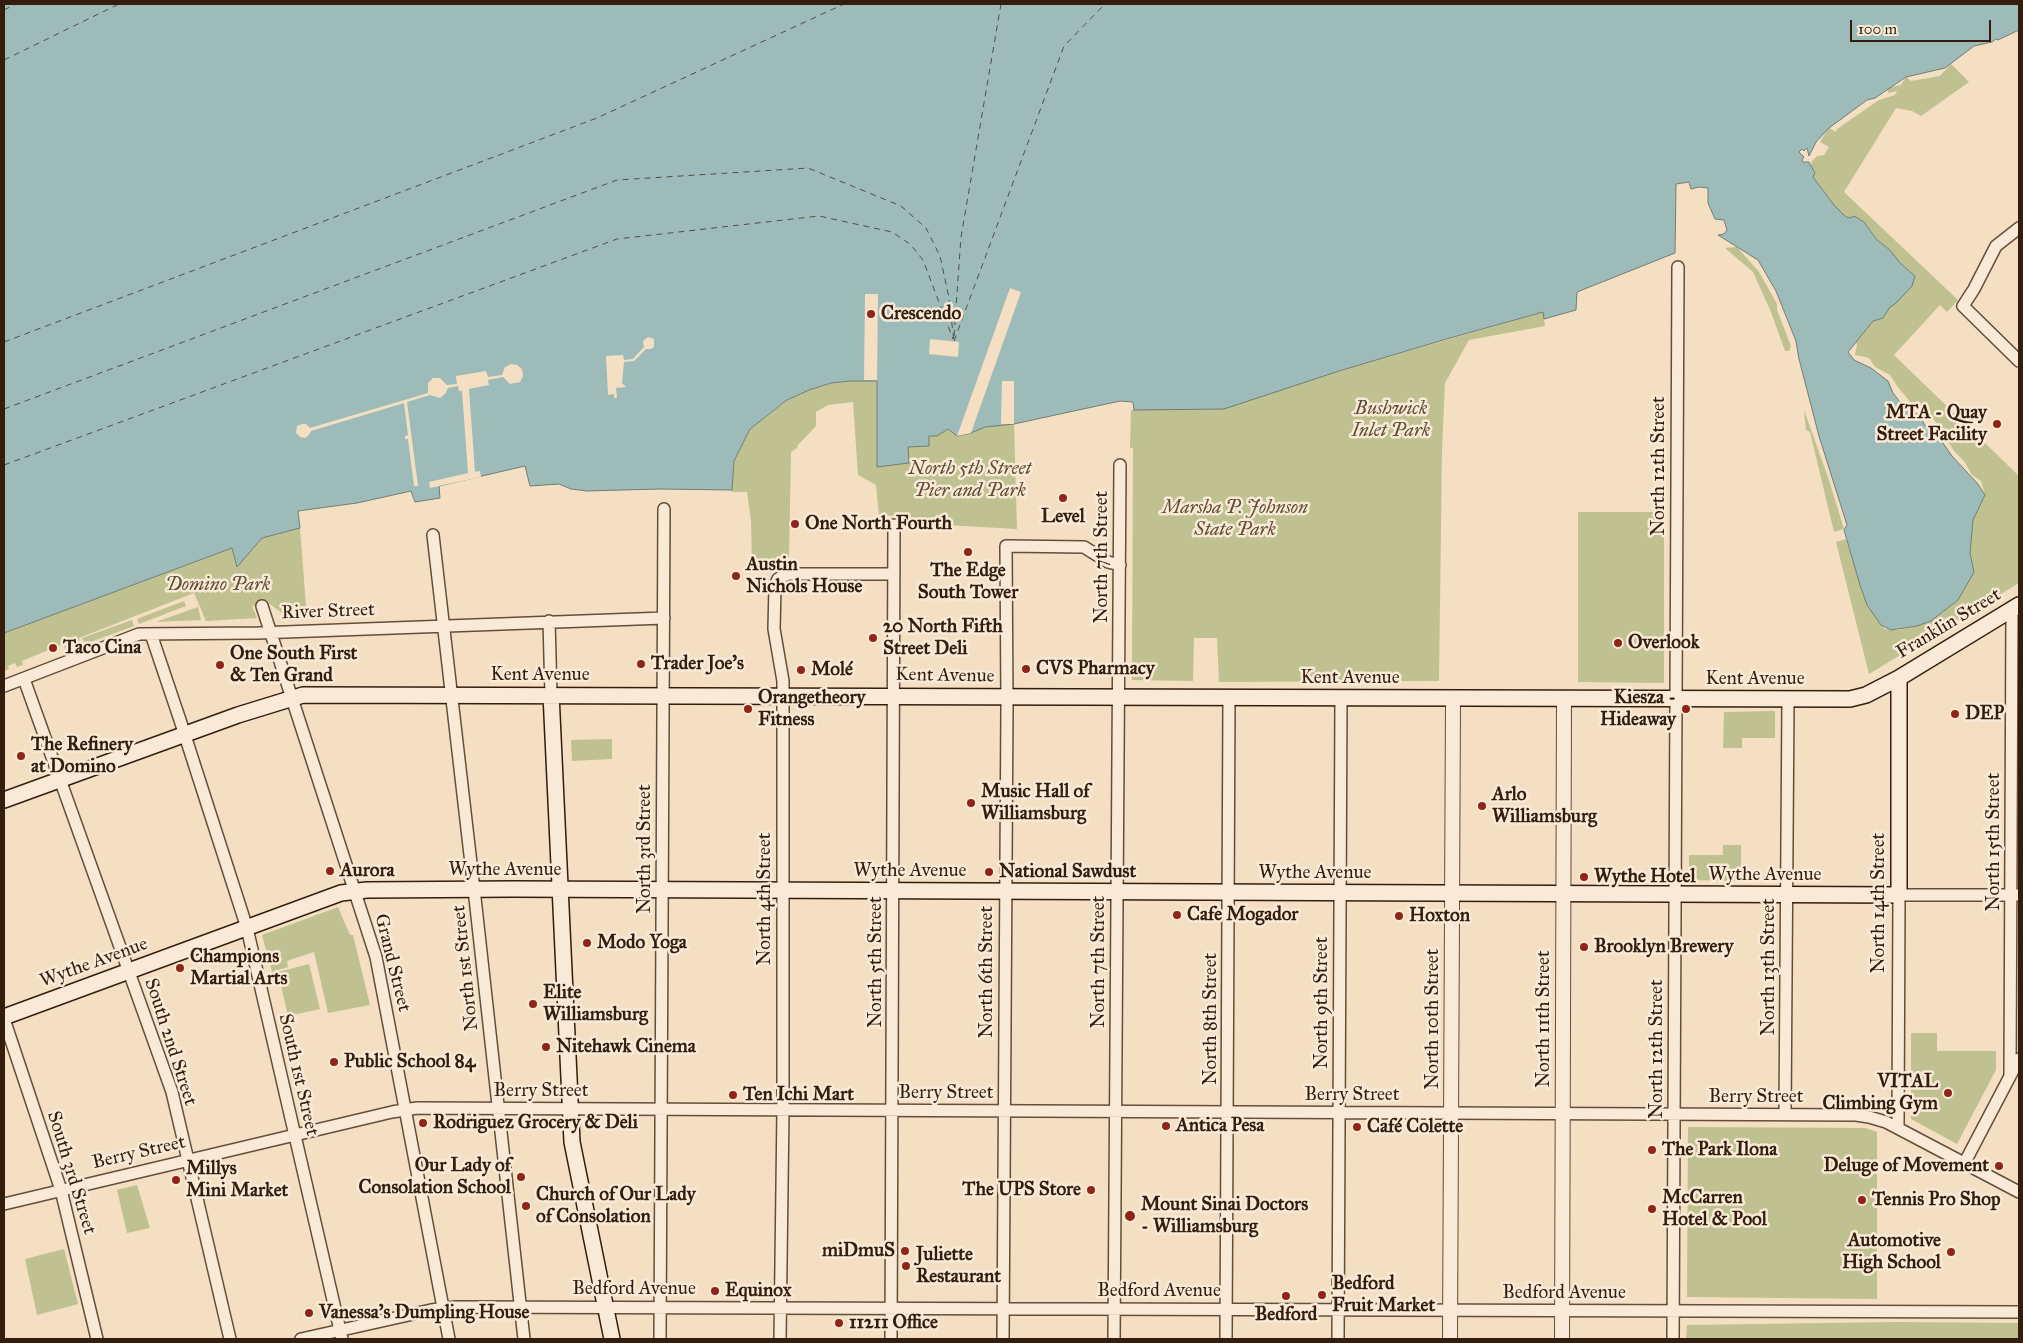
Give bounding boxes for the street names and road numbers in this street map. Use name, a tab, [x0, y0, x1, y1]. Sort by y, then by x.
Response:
street label: North 12th Street	[1648, 396, 1670, 536]
street label: North 7th Street	[1091, 491, 1113, 623]
street label: Franklin Street	[1892, 584, 2006, 664]
street label: River Street	[281, 599, 375, 625]
street label: Kent Avenue	[490, 664, 590, 686]
street label: Kent Avenue	[895, 664, 995, 688]
street label: Kent Avenue	[1300, 667, 1400, 689]
street label: Kent Avenue	[1705, 668, 1805, 690]
street label: North 15th Street	[1983, 773, 2005, 911]
street label: North 3rd Street	[634, 784, 656, 914]
street label: North 4th Street	[754, 832, 776, 966]
street label: North 14th Street	[1868, 833, 1890, 973]
street label: Wythe Avenue	[449, 859, 561, 881]
street label: Wythe Avenue	[854, 860, 966, 882]
street label: Wythe Avenue	[1259, 862, 1371, 884]
street label: Wythe Avenue	[1709, 864, 1821, 886]
street label: North 5th Street	[865, 896, 887, 1028]
street label: North 7th Street	[1088, 896, 1110, 1028]
street label: North 13th Street	[1758, 898, 1780, 1036]
street label: North 1st Street	[448, 904, 484, 1032]
street label: North 6th Street	[976, 906, 998, 1038]
street label: Grand Street	[369, 912, 415, 1014]
street label: Wythe Avenue	[37, 933, 151, 993]
street label: North 9th Street	[1311, 937, 1333, 1069]
street label: North 10th Street	[1422, 949, 1444, 1089]
street label: North 11th Street	[1533, 950, 1555, 1088]
street label: North 8th Street	[1200, 953, 1222, 1085]
street label: South 2nd Street	[139, 975, 201, 1109]
street label: North 12th Street	[1646, 979, 1668, 1119]
street label: South 1st Street	[273, 1012, 323, 1138]
street label: Berry Street	[494, 1080, 588, 1102]
street label: Berry Street	[899, 1082, 993, 1104]
street label: Berry Street	[1305, 1084, 1399, 1106]
street label: Berry Street	[1709, 1086, 1803, 1108]
street label: South 3rd Street	[41, 1109, 101, 1237]
street label: Berry Street	[90, 1131, 188, 1175]
street label: Bedford Avenue	[572, 1278, 696, 1300]
street label: Bedford Avenue	[1097, 1280, 1221, 1302]
street label: Bedford Avenue	[1502, 1282, 1626, 1304]

